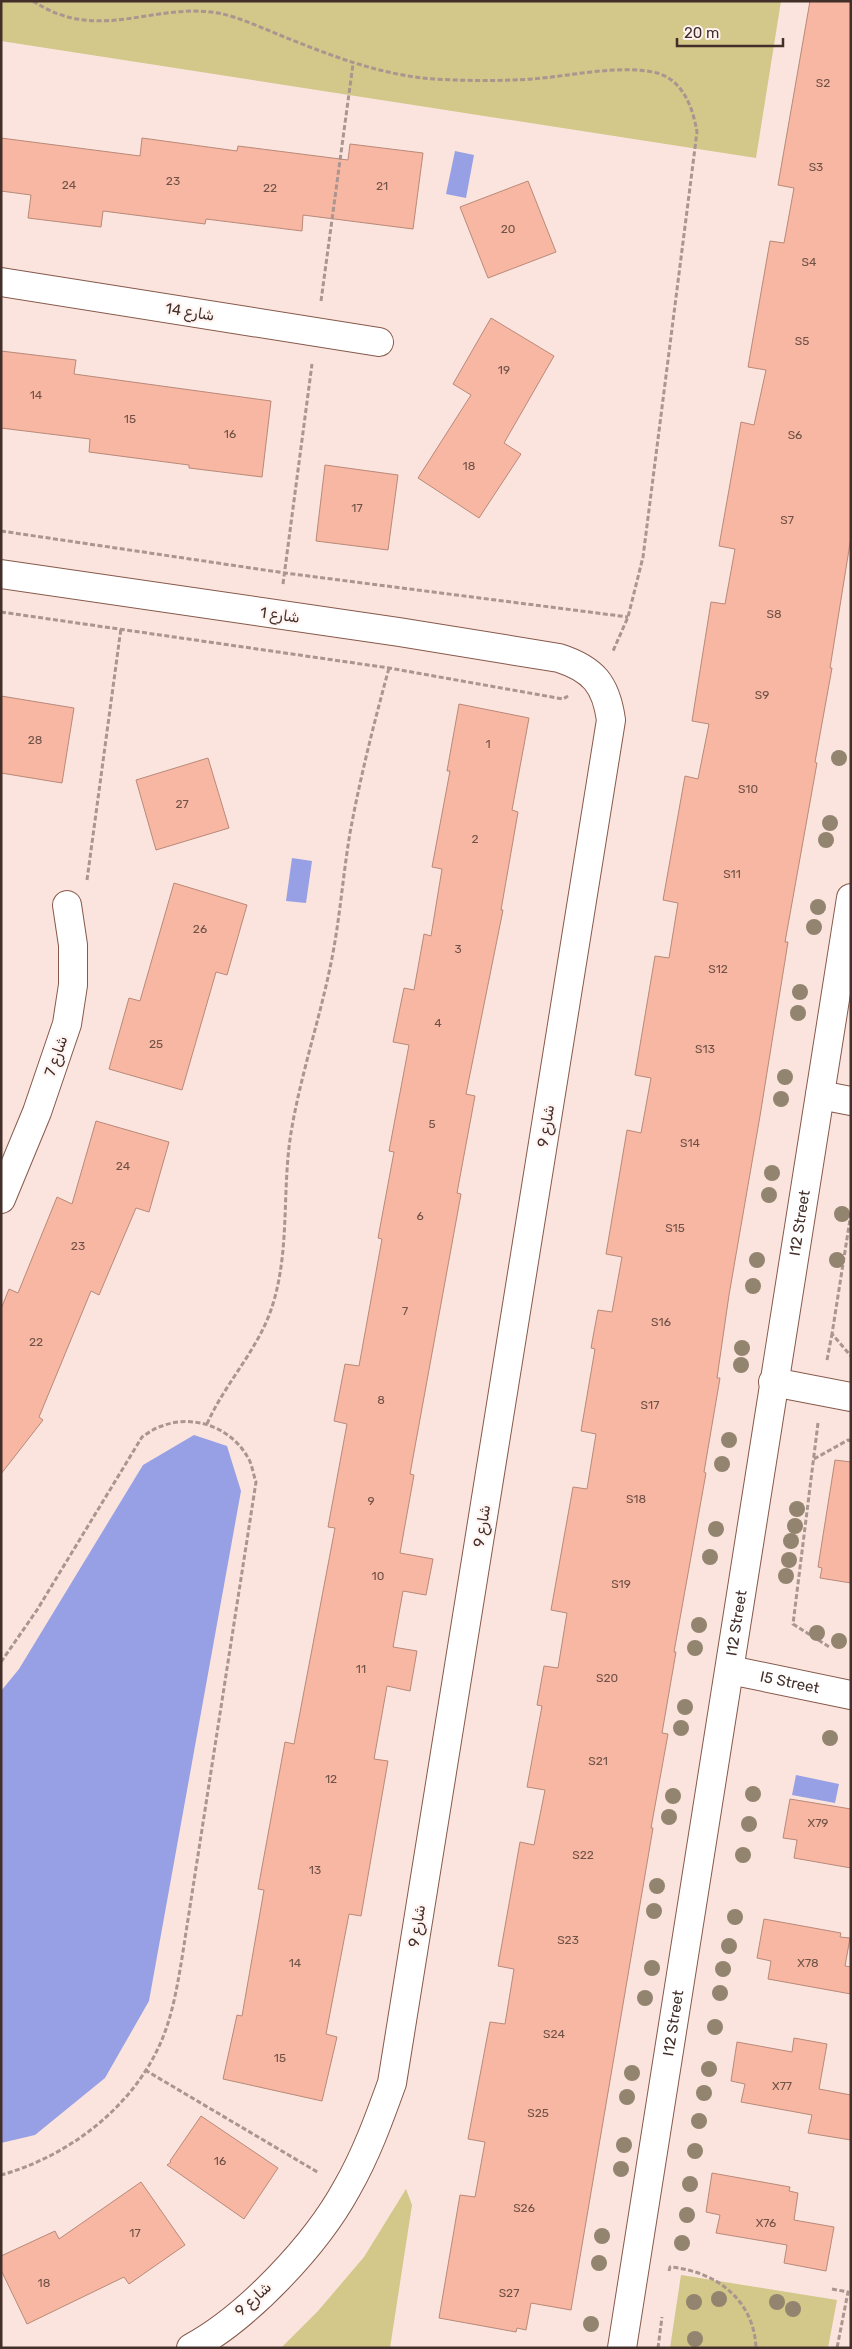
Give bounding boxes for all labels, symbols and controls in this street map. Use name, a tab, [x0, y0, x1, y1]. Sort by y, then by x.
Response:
scale bar	[677, 15, 783, 47]
text: 20 m	[684, 24, 719, 42]
house number: S2	[816, 76, 830, 90]
house number: S3	[809, 160, 823, 174]
house number: 23	[166, 174, 180, 188]
house number: 24	[62, 178, 77, 192]
house number: 21	[376, 179, 388, 193]
house number: 22	[263, 181, 277, 195]
house number: 20	[501, 222, 515, 236]
house number: S4	[802, 255, 817, 269]
street label: شارع 14	[164, 299, 216, 327]
house number: S5	[795, 334, 809, 348]
house number: 19	[498, 363, 510, 377]
house number: 14	[30, 388, 43, 402]
house number: 15	[124, 412, 136, 426]
house number: 16	[224, 427, 236, 441]
house number: S6	[788, 428, 802, 442]
house number: 18	[463, 459, 475, 473]
house number: 17	[351, 501, 363, 515]
house number: S7	[780, 513, 794, 527]
street label: شارع 1	[259, 603, 301, 629]
house number: S8	[766, 607, 782, 621]
house number: S9	[755, 688, 769, 702]
house number: 28	[28, 733, 42, 747]
house number: 1	[485, 737, 491, 751]
house number: S10	[738, 782, 758, 796]
house number: 27	[175, 797, 189, 811]
house number: 2	[471, 832, 479, 846]
house number: S11	[723, 867, 741, 881]
house number: 26	[193, 922, 207, 936]
house number: 3	[454, 942, 462, 956]
house number: S12	[708, 962, 728, 976]
house number: 4	[434, 1016, 442, 1030]
street label: شارع 7	[41, 1034, 73, 1079]
house number: 25	[149, 1037, 163, 1051]
house number: S13	[695, 1042, 715, 1056]
street label: شارع 9	[534, 1104, 560, 1149]
house number: 5	[428, 1117, 436, 1131]
house number: S14	[680, 1136, 701, 1150]
house number: 24	[116, 1159, 131, 1173]
street label: I12 Street	[786, 1189, 814, 1257]
house number: 6	[416, 1209, 424, 1223]
house number: S15	[665, 1221, 685, 1235]
house number: 23	[71, 1239, 85, 1253]
house number: 7	[402, 1304, 408, 1318]
house number: S16	[651, 1315, 671, 1329]
house number: 22	[29, 1335, 43, 1349]
house number: 8	[377, 1393, 385, 1407]
house number: S17	[641, 1398, 659, 1412]
house number: S18	[626, 1492, 646, 1506]
house number: 9	[367, 1494, 375, 1508]
street label: شارع 9	[470, 1504, 496, 1549]
house number: 10	[372, 1569, 384, 1583]
house number: S19	[611, 1577, 631, 1591]
street label: I12 Street	[722, 1589, 751, 1657]
house number: 11	[356, 1662, 366, 1676]
street label: I5 Street	[758, 1667, 821, 1697]
house number: S20	[596, 1671, 618, 1685]
house number: S21	[588, 1754, 608, 1768]
house number: 12	[325, 1772, 337, 1786]
house number: X79	[808, 1816, 828, 1830]
house number: S22	[572, 1848, 594, 1862]
house number: 13	[309, 1863, 321, 1877]
street label: شارع 9	[405, 1904, 431, 1949]
house number: S23	[557, 1933, 579, 1947]
house number: 14	[289, 1956, 302, 1970]
house number: X78	[797, 1956, 819, 1970]
street label: I12 Street	[659, 1989, 687, 2057]
house number: S24	[543, 2027, 565, 2041]
house number: 15	[274, 2051, 286, 2065]
house number: X77	[772, 2079, 792, 2093]
house number: S25	[527, 2106, 549, 2120]
house number: 16	[214, 2154, 226, 2168]
house number: S26	[513, 2201, 535, 2215]
house number: X76	[756, 2216, 776, 2230]
house number: 17	[129, 2226, 141, 2240]
house number: 18	[38, 2276, 50, 2290]
street label: شارع 9	[231, 2278, 276, 2321]
house number: S27	[499, 2286, 519, 2300]

